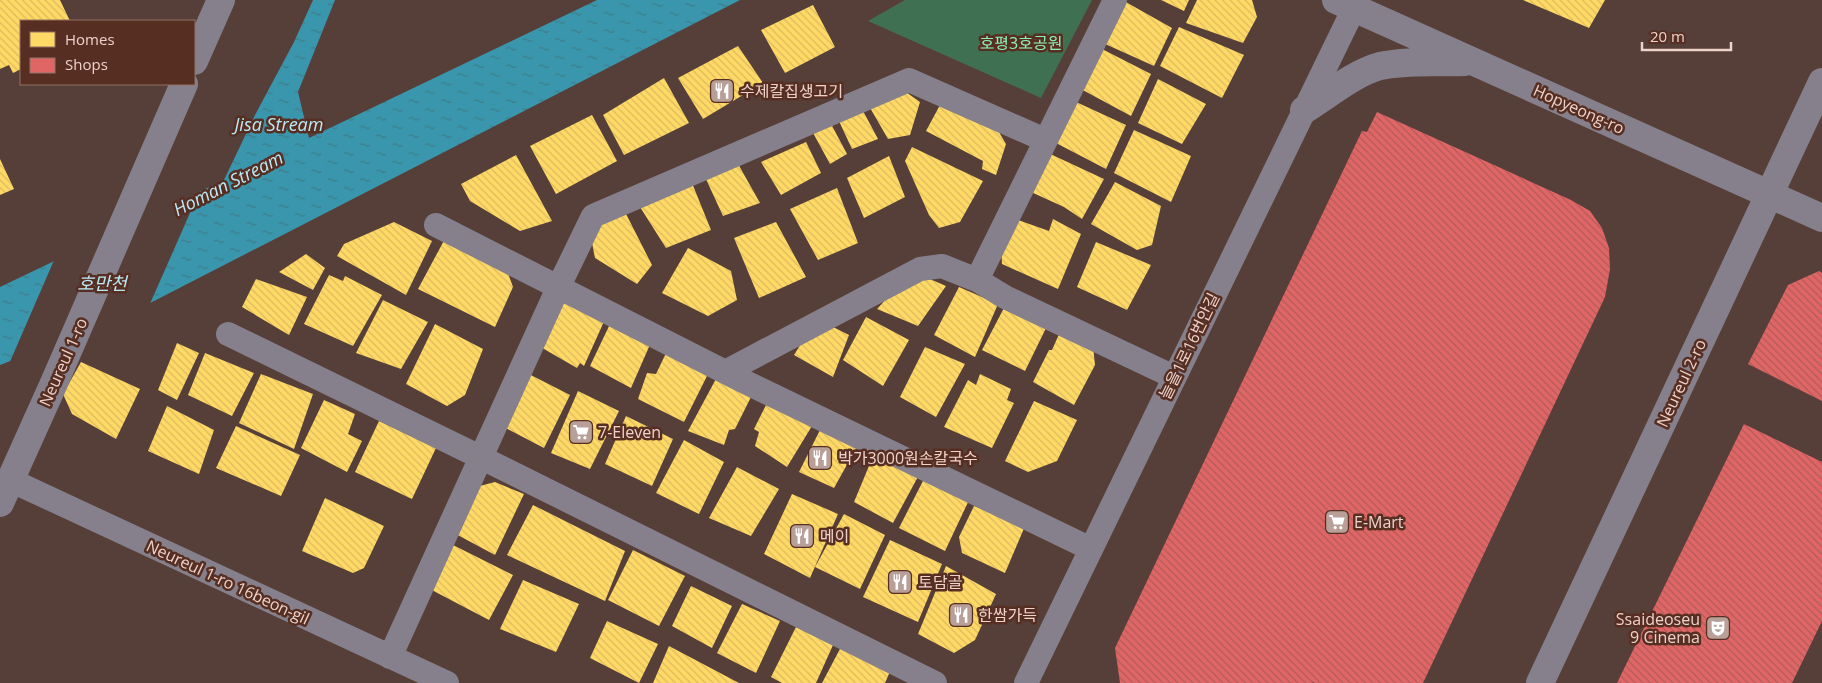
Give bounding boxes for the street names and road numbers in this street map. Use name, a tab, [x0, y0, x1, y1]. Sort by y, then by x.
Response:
street label: Hopyeong-ro	[1530, 79, 1628, 139]
street label: 늘을1로16번안길	[1154, 289, 1224, 403]
street label: Neureul 1-ro	[34, 314, 92, 410]
street label: Neureul 2-ro	[1651, 335, 1711, 431]
street label: Neureul 1-ro 16beon-gil	[143, 535, 313, 629]

